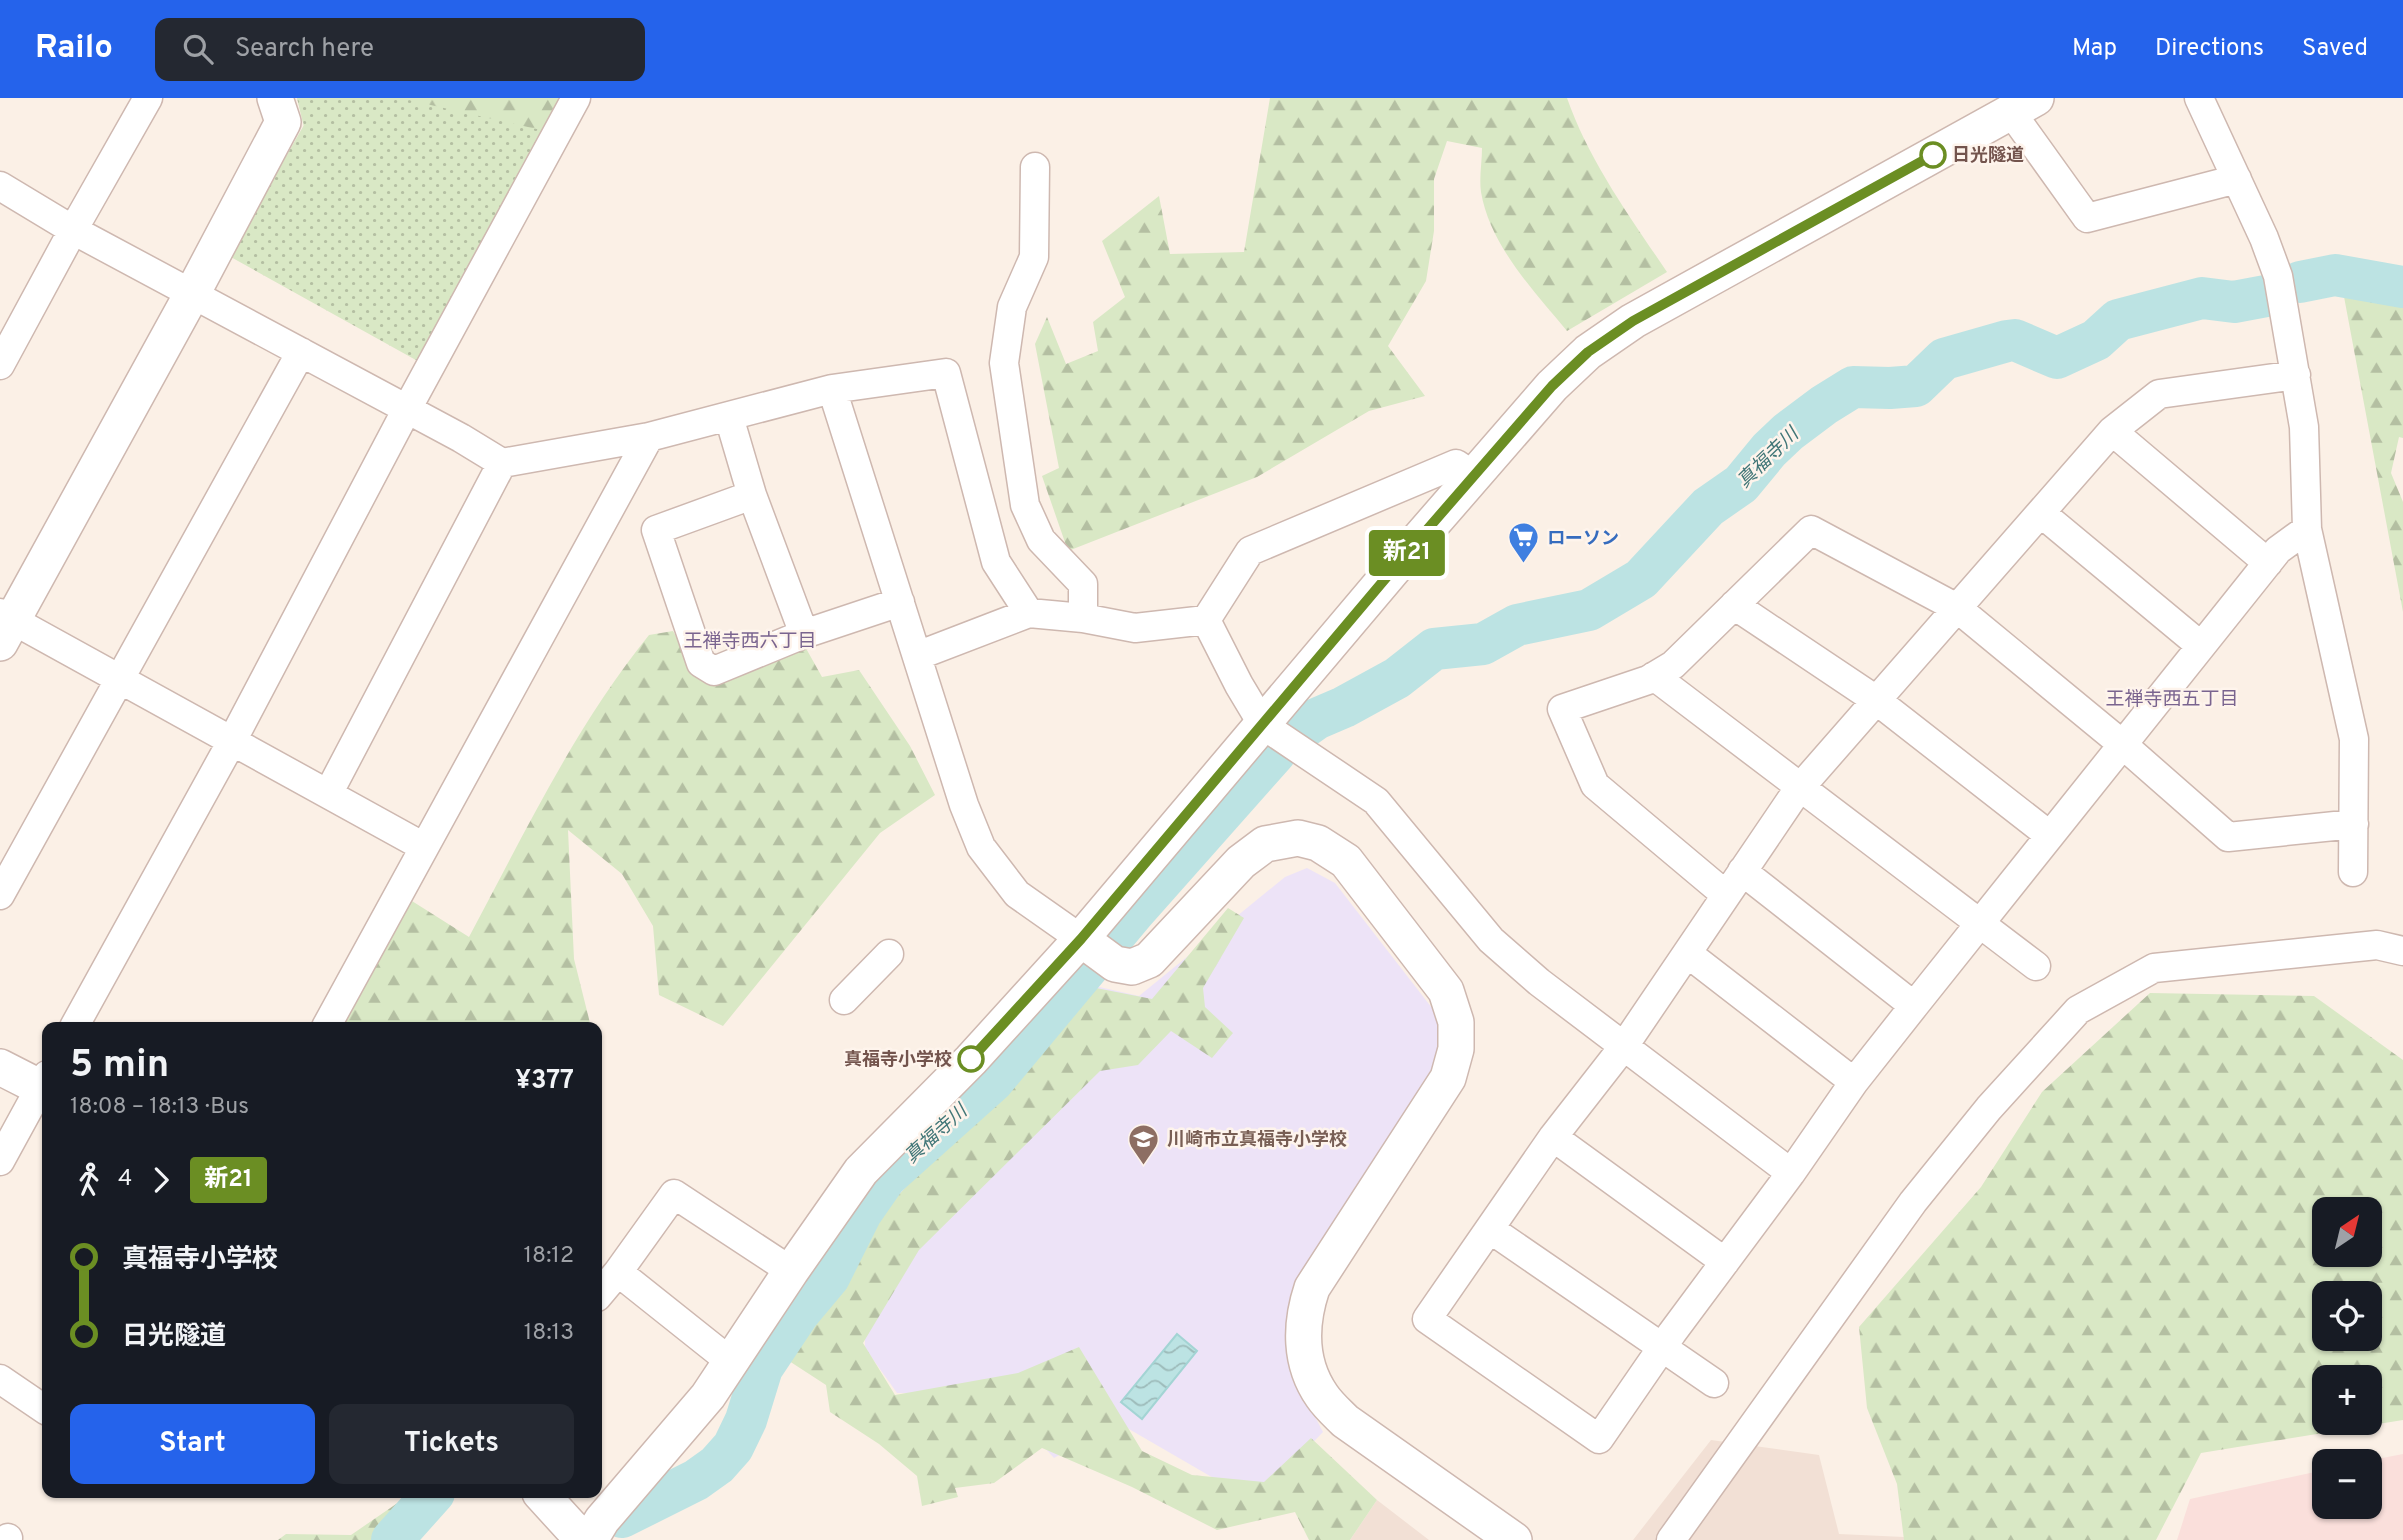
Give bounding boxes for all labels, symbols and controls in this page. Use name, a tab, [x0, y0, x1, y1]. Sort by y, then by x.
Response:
search box	[155, 18, 645, 81]
text: Railo	[35, 28, 113, 70]
icon: search	[179, 30, 217, 68]
text: Search here	[235, 33, 374, 66]
text: Map	[2072, 34, 2117, 64]
text: Directions	[2155, 34, 2264, 64]
text: Saved	[2302, 34, 2368, 64]
marker: 日光隧道	[1920, 142, 1946, 168]
place label: 日光隧道	[1952, 145, 2024, 168]
water label: 真福寺川	[1733, 422, 1805, 493]
supermarket icon: ローソン	[1507, 521, 1541, 565]
place label: ローソン	[1547, 528, 1619, 551]
line badge: 新21	[1367, 530, 1447, 576]
text: 新21	[1383, 538, 1431, 568]
district label: 王禅寺西六丁目	[683, 630, 817, 654]
district label: 王禅寺西五丁目	[2105, 688, 2239, 712]
text: 5 min	[70, 1042, 169, 1091]
marker: 真福寺小学校	[958, 1046, 984, 1072]
place label: 真福寺小学校	[844, 1049, 952, 1072]
text: ¥377	[515, 1065, 574, 1098]
text: 18:08 – 18:13 · Bus	[70, 1093, 249, 1122]
water label: 真福寺川	[900, 1099, 974, 1169]
school or university icon: 川崎市立真福寺小学校	[1127, 1122, 1161, 1166]
place label: 川崎市立真福寺小学校	[1167, 1129, 1347, 1152]
icon: walk	[70, 1161, 108, 1199]
icon: forward	[142, 1161, 180, 1199]
text: 4	[118, 1165, 132, 1194]
text: 新21	[204, 1165, 253, 1195]
north arrow	[2312, 1197, 2382, 1267]
map controls	[2312, 1197, 2382, 1519]
text: 18:12	[524, 1242, 574, 1271]
text: 真福寺小学校	[122, 1244, 278, 1277]
button: locate	[2312, 1281, 2382, 1351]
text: 18:13	[524, 1319, 574, 1348]
text: 日光隧道	[122, 1321, 226, 1354]
button: +	[2312, 1365, 2382, 1435]
button: Start	[70, 1404, 315, 1484]
button: Tickets	[329, 1404, 574, 1484]
button: −	[2312, 1449, 2382, 1519]

